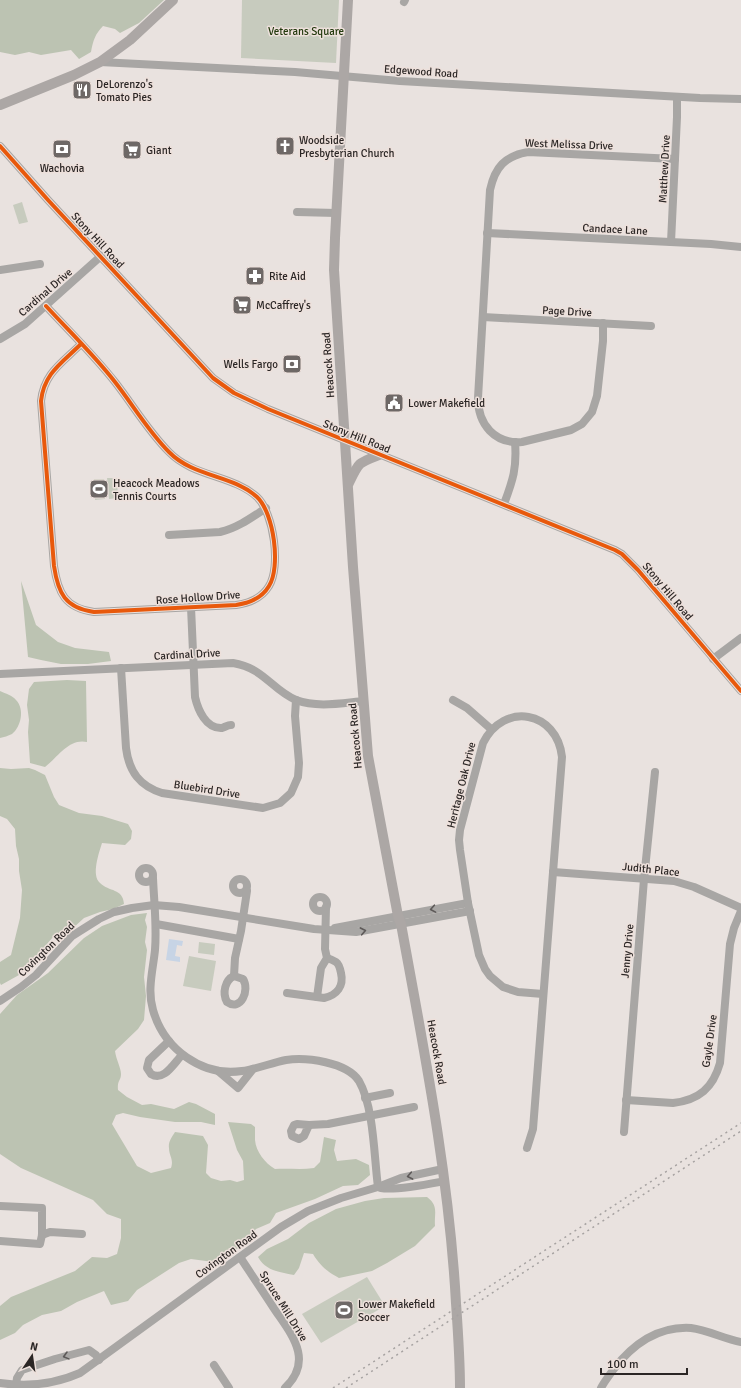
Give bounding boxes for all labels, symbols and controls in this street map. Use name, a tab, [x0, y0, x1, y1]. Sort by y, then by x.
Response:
park label: Veterans Square	[268, 25, 344, 38]
street label: Edgewood Road	[384, 62, 459, 81]
place label: DeLorenzo's Tomato Pies	[96, 78, 153, 104]
restaurant icon: DeLorenzo's Tomato Pies	[71, 79, 93, 101]
place label: Woodside Presbyterian Church	[299, 134, 394, 160]
church icon: Woodside Presbyterian Church	[274, 135, 296, 157]
street label: Matthew Drive	[656, 135, 673, 204]
street label: West Melissa Drive	[525, 136, 613, 153]
bank icon: Wachovia	[51, 138, 73, 160]
supermarket icon: Giant	[121, 139, 143, 161]
place label: Giant	[146, 144, 172, 157]
place label: Wachovia	[40, 162, 85, 175]
street label: Stony Hill Road	[68, 210, 127, 271]
street label: Candace Lane	[582, 221, 648, 238]
pharmacy icon: Rite Aid	[244, 265, 266, 287]
street label: Cardinal Drive	[16, 266, 75, 319]
place label: Rite Aid	[269, 270, 306, 283]
supermarket icon: McCaffrey's	[231, 294, 253, 316]
place label: McCaffrey's	[256, 299, 311, 312]
street label: Page Drive	[542, 304, 592, 319]
street label: Heacock Road	[320, 331, 337, 398]
bank icon: Wells Fargo	[281, 353, 303, 375]
place label: Wells Fargo	[224, 358, 278, 371]
public building icon: Lower Makefield	[383, 392, 405, 414]
place label: Lower Makefield	[408, 397, 485, 410]
street label: Stony Hill Road	[321, 417, 393, 456]
place label: Heacock Meadows Tennis Courts	[113, 477, 200, 503]
sports icon: Heacock Meadows Tennis Courts	[88, 478, 110, 500]
street label: Stony Hill Road	[640, 560, 696, 623]
street label: Rose Hollow Drive	[155, 588, 241, 607]
street label: Cardinal Drive	[153, 646, 221, 663]
street label: Heacock Road	[346, 702, 365, 769]
street label: Heritage Oak Drive	[444, 741, 478, 830]
street label: Bluebird Drive	[173, 778, 241, 801]
street label: Judith Place	[622, 860, 680, 879]
one-way arrow	[430, 904, 436, 913]
street label: Covington Road	[15, 919, 77, 979]
street label: Jenny Drive	[619, 923, 636, 979]
one-way arrow	[360, 927, 366, 936]
street label: Gayle Drive	[699, 1014, 720, 1068]
street label: Heacock Road	[424, 1018, 449, 1086]
one-way arrow	[407, 1171, 413, 1180]
street label: Covington Road	[193, 1228, 260, 1281]
street label: Spruce Mill Drive	[257, 1269, 310, 1344]
place label: Lower Makefield Soccer	[358, 1298, 435, 1324]
sports icon: Lower Makefield Soccer	[333, 1299, 355, 1321]
north arrow	[12, 1336, 52, 1376]
text: N	[29, 1340, 39, 1354]
scale bar	[601, 1350, 687, 1376]
one-way arrow	[63, 1351, 70, 1360]
text: 100 m	[607, 1357, 639, 1372]

